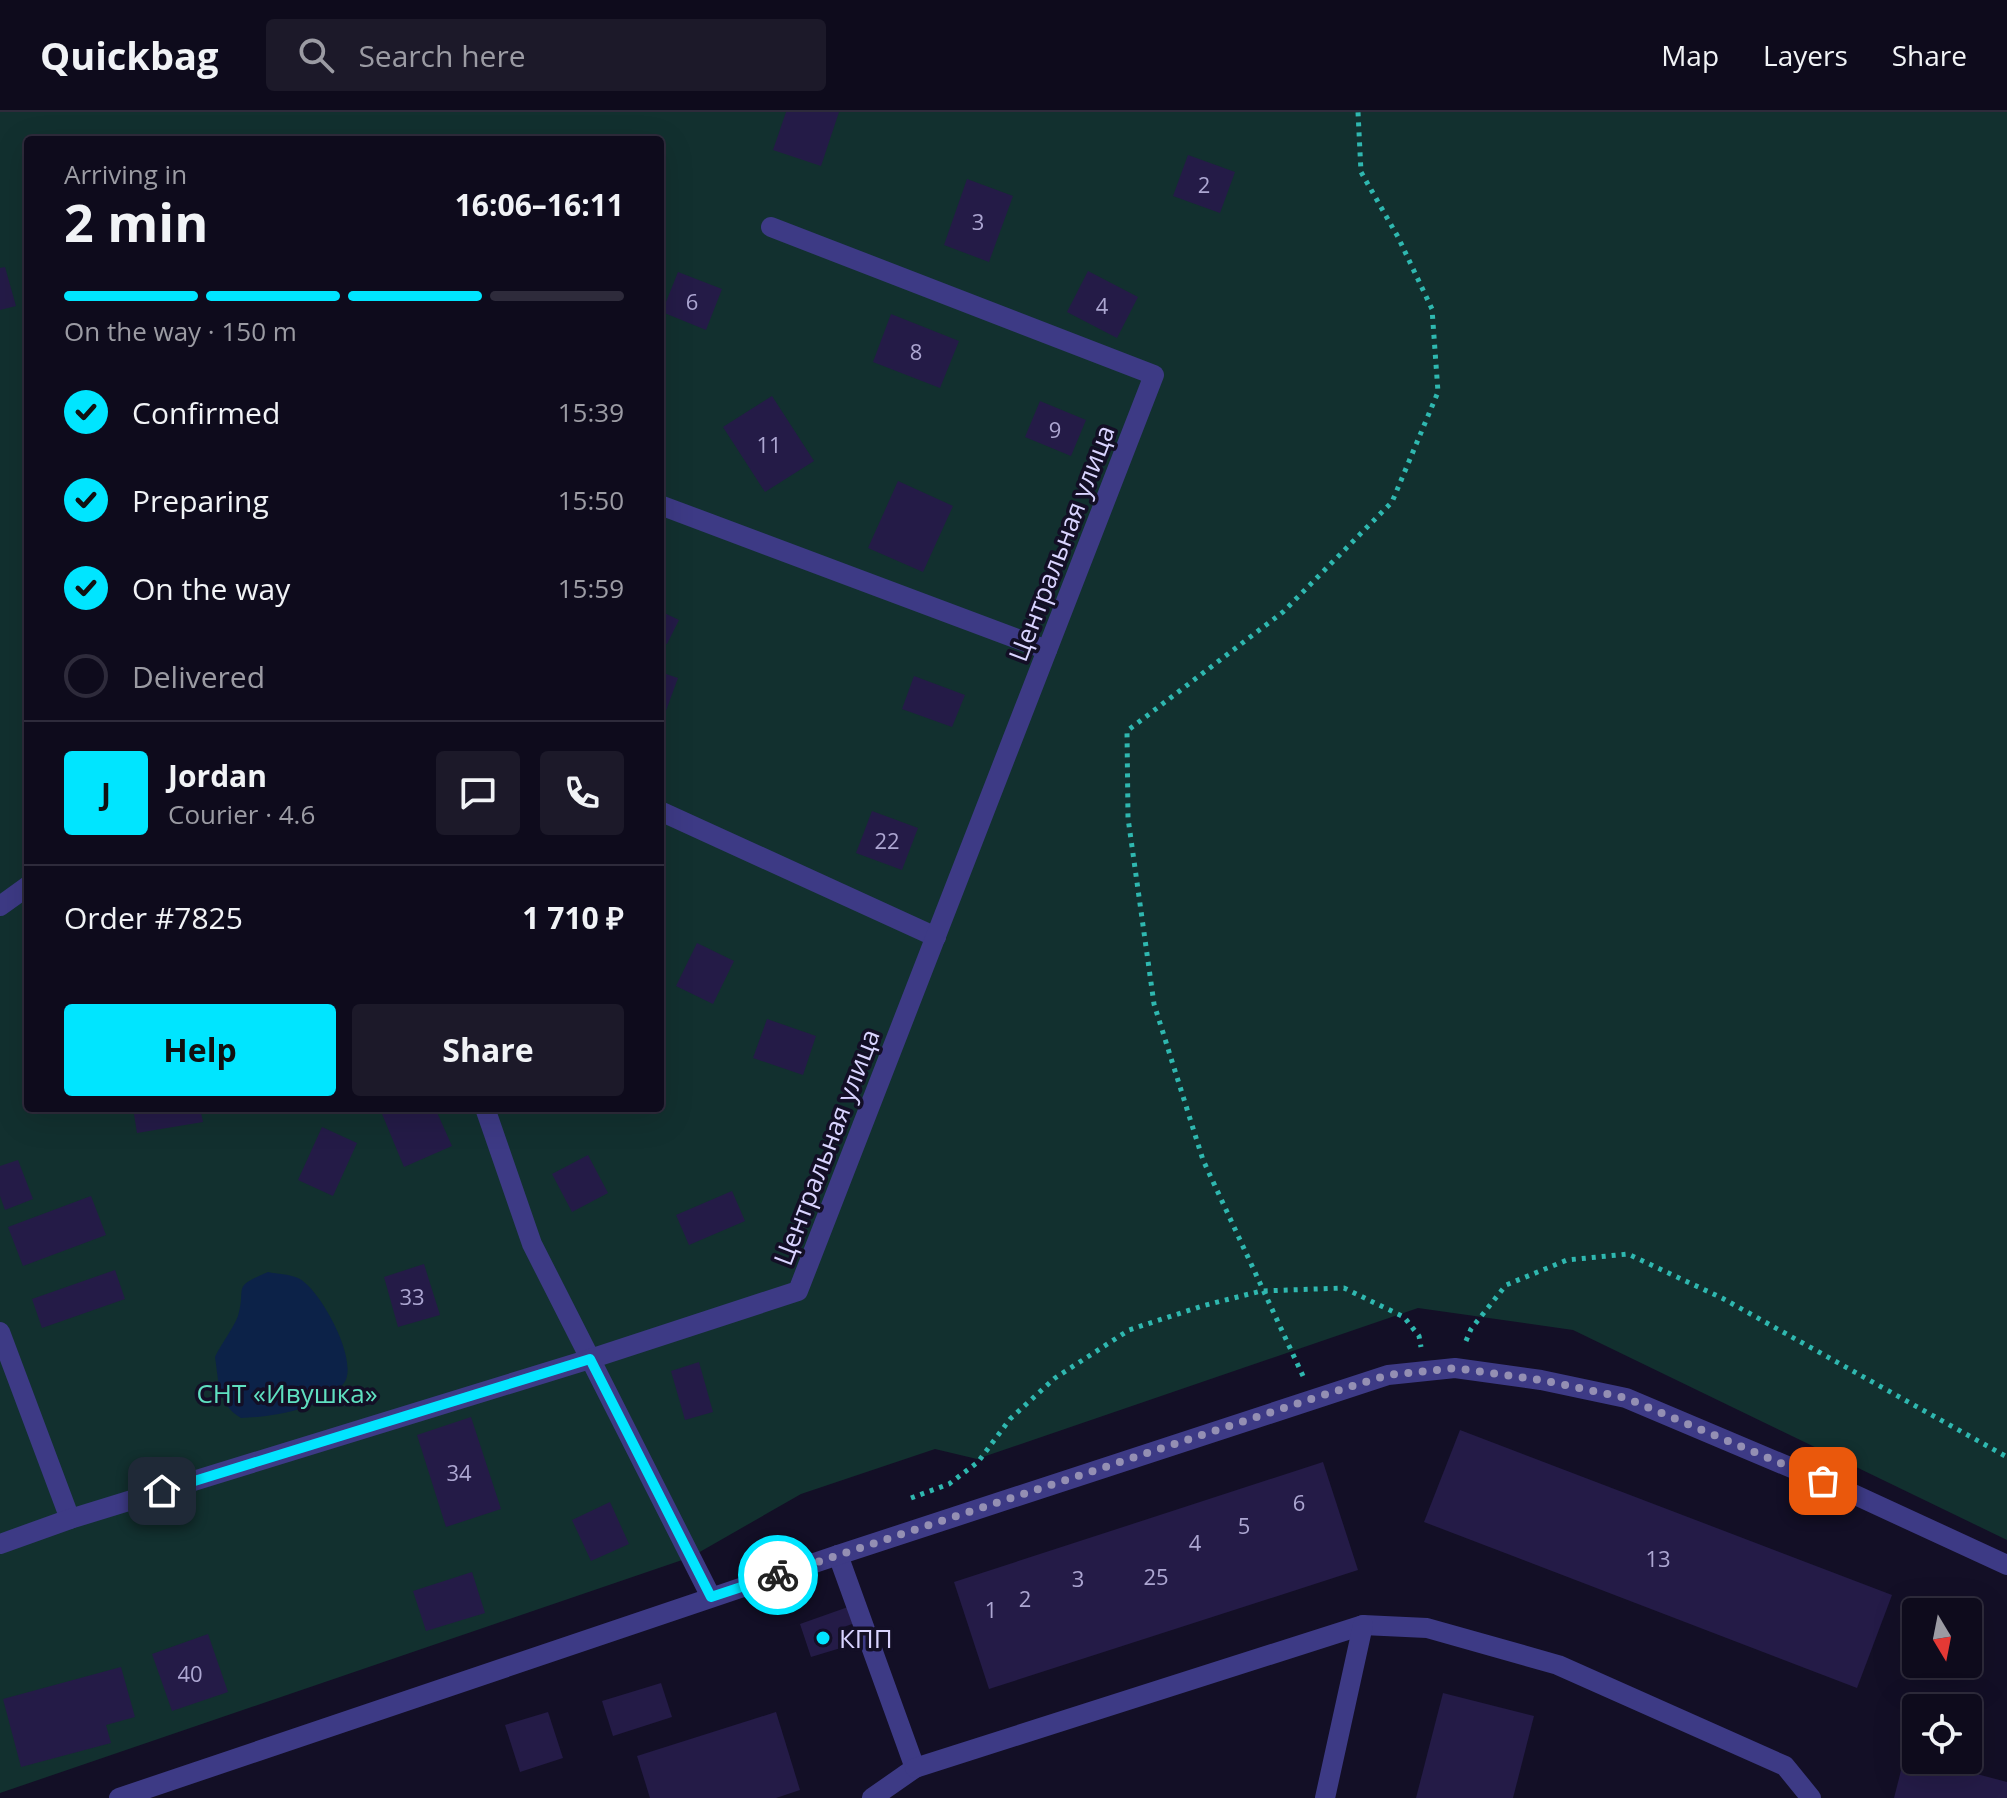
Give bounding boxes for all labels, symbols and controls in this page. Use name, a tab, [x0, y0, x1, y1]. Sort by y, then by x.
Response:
search box	[266, 19, 826, 91]
text: Quickbag	[40, 29, 218, 81]
icon: search	[294, 33, 338, 77]
text: Search here	[358, 35, 526, 76]
text: Map	[1661, 36, 1719, 74]
text: Layers	[1763, 36, 1848, 74]
text: Share	[1892, 36, 1967, 74]
text: Arriving in	[64, 156, 187, 192]
house number: 2	[1198, 169, 1210, 199]
text: 16:06–16:11	[455, 184, 624, 225]
text: 2 min	[64, 186, 208, 257]
house number: 3	[972, 206, 984, 236]
house number: 6	[686, 286, 698, 316]
house number: 4	[1096, 290, 1109, 320]
text: On the way · 150 m	[64, 313, 297, 349]
house number: 8	[910, 336, 922, 366]
icon: check	[64, 390, 108, 434]
text: Confirmed	[132, 392, 280, 433]
text: 15:39	[558, 394, 624, 430]
house number: 9	[1049, 414, 1061, 444]
street label: Центральная улица	[999, 420, 1123, 666]
house number: 11	[756, 429, 782, 459]
icon: check	[64, 478, 108, 522]
text: Preparing	[132, 480, 269, 521]
text: 15:50	[558, 482, 624, 518]
icon: check	[64, 566, 108, 610]
text: On the way	[132, 568, 290, 609]
text: 15:59	[558, 570, 624, 606]
text: Delivered	[132, 656, 265, 697]
button: chat	[436, 751, 520, 835]
button: phone	[540, 751, 624, 835]
text: Jordan	[168, 755, 267, 796]
text: J	[101, 773, 111, 814]
text: Courier · 4.6	[168, 796, 315, 832]
house number: 22	[874, 825, 900, 855]
text: Order #7825	[64, 897, 243, 938]
text: 1 710 ₽	[522, 897, 624, 938]
button: Help	[64, 1004, 336, 1096]
button: Share	[352, 1004, 624, 1096]
street label: Центральная улица	[764, 1024, 888, 1270]
house number: 33	[399, 1281, 425, 1311]
park label: СНТ «Ивушка»	[196, 1375, 378, 1411]
pin	[1789, 1447, 1857, 1515]
pin	[128, 1457, 196, 1525]
house number: 34	[446, 1457, 472, 1487]
icon: bag	[1801, 1459, 1845, 1503]
icon: home	[140, 1469, 184, 1513]
house number: 6	[1293, 1487, 1305, 1517]
house number: 5	[1238, 1510, 1250, 1540]
house number: 4	[1189, 1527, 1202, 1557]
courier	[738, 1535, 818, 1615]
house number: 13	[1645, 1543, 1671, 1573]
icon: bike	[756, 1553, 800, 1597]
house number: 25	[1143, 1561, 1169, 1591]
house number: 3	[1072, 1563, 1084, 1593]
house number: 2	[1019, 1583, 1031, 1613]
house number: 1	[985, 1594, 997, 1624]
north arrow	[1902, 1598, 1982, 1678]
map controls	[1902, 1598, 1982, 1774]
place label: КПП	[839, 1620, 893, 1656]
marker: КПП	[814, 1629, 832, 1647]
house number: 40	[177, 1658, 203, 1688]
button: locate	[1902, 1694, 1982, 1774]

